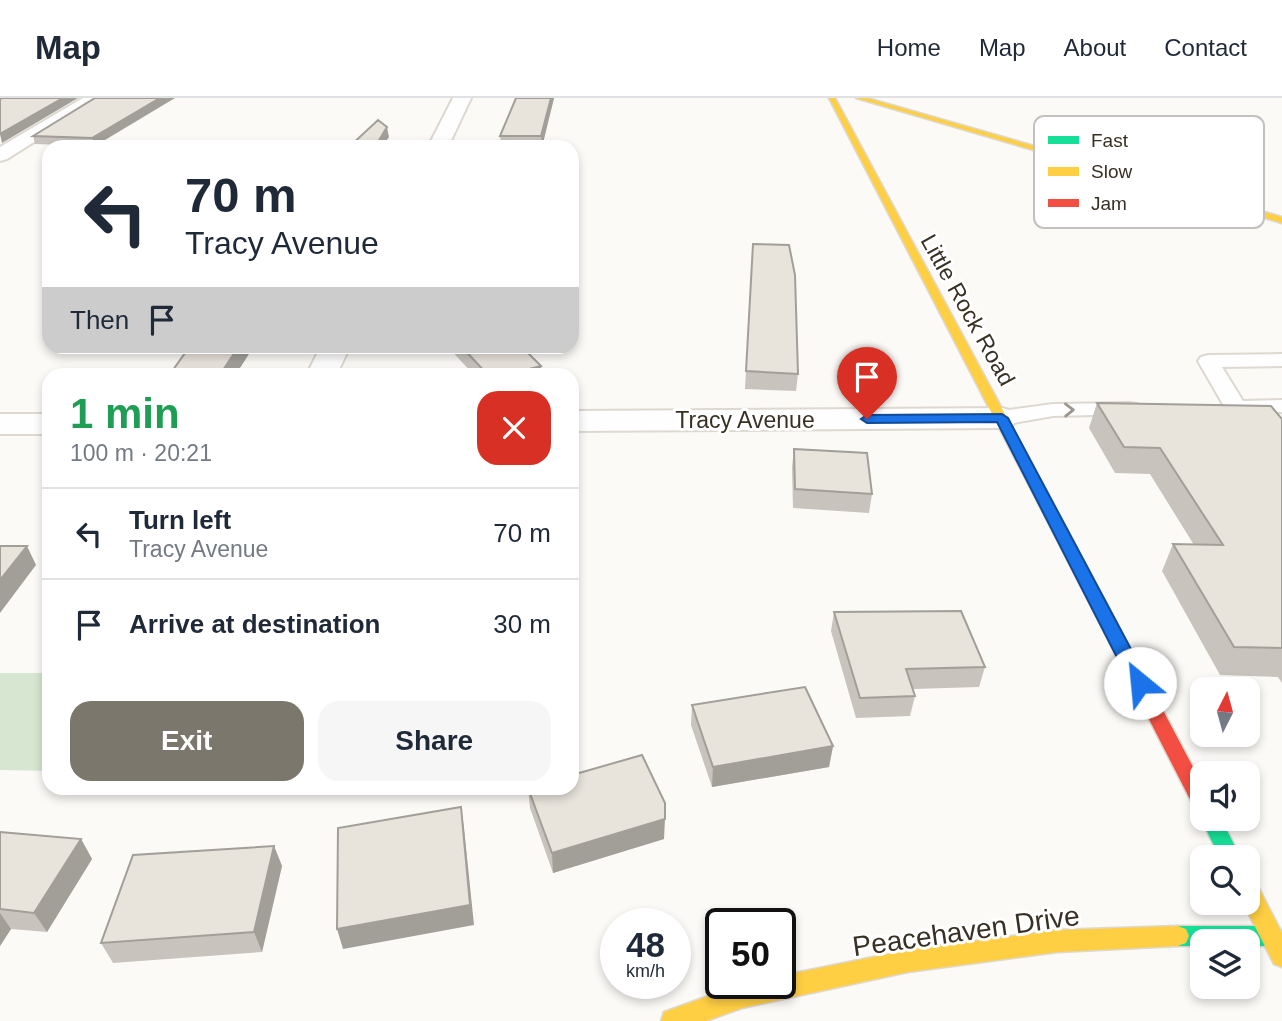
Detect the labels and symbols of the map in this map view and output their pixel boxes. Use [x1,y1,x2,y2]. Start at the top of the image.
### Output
legend [1034,116,1264,228]
text: Fast [1091,130,1129,151]
text: Slow [1091,161,1132,182]
text: Jam [1091,193,1127,214]
street label: Little Rock Road [916,230,1020,390]
pin [837,347,897,419]
one-way arrow [1064,402,1075,418]
street label: Tracy Avenue [675,407,815,433]
position arrow [1103,646,1177,720]
north arrow [1190,677,1260,747]
street label: Peacehaven Drive [851,900,1081,962]
speed limit sign: 50 [705,908,796,999]

